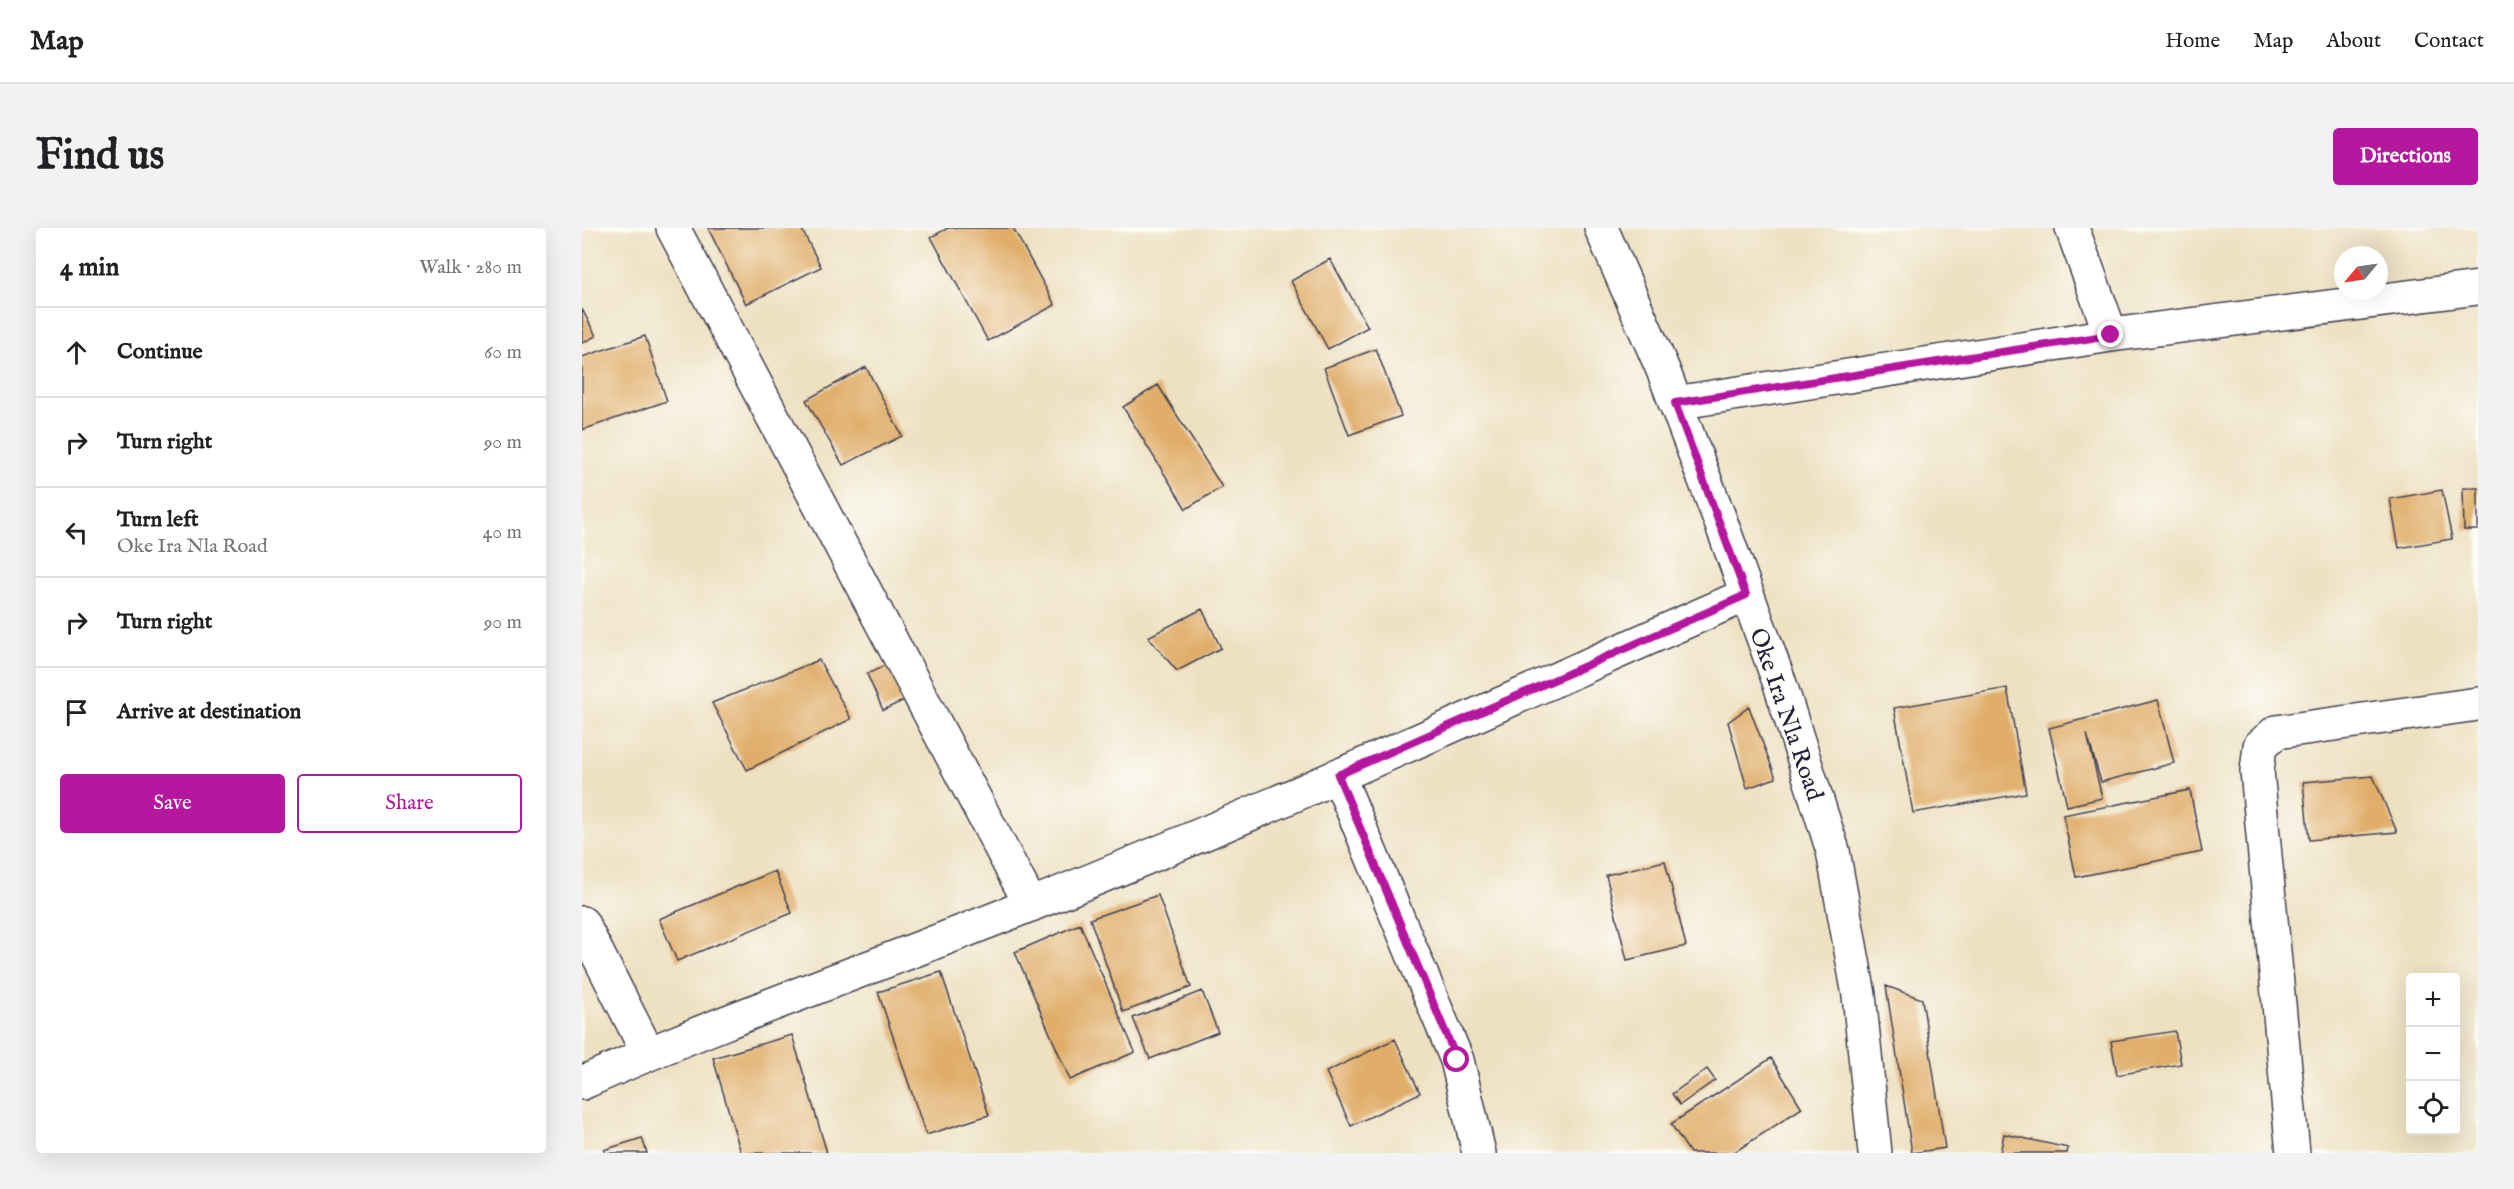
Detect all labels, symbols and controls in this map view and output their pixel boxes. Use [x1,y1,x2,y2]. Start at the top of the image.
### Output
text: Map [30,24,84,59]
text: Home [2165,28,2220,55]
text: Map [2253,28,2293,55]
text: About [2326,28,2381,55]
text: Contact [2414,28,2484,55]
button: Directions [2333,128,2478,185]
text: Find us [36,130,164,183]
north arrow [2334,246,2388,300]
text: 4 min [60,251,119,284]
text: Walk · 280 m [419,255,522,280]
route end [2097,321,2123,347]
icon: ahead [60,336,93,369]
text: Continue [117,338,203,366]
text: 60 m [484,340,522,365]
icon: right [60,426,93,459]
text: Turn right [117,428,212,456]
text: 90 m [484,430,522,455]
text: Turn left [117,506,199,534]
icon: left [60,516,93,549]
text: 40 m [483,520,522,545]
text: Oke Ira Nla Road [117,534,268,559]
icon: right [60,606,93,639]
text: Turn right [117,608,212,636]
text: 90 m [484,610,522,635]
street label: Oke Ira Nla Road [1742,624,1830,805]
icon: arrive [60,696,93,729]
text: Arrive at destination [117,698,301,726]
button: Save [60,774,285,833]
button: Share [297,774,522,833]
map controls [2406,973,2460,1135]
button: + [2406,973,2460,1027]
button: − [2406,1027,2460,1081]
route start [1443,1046,1469,1072]
button: locate [2406,1081,2460,1135]

